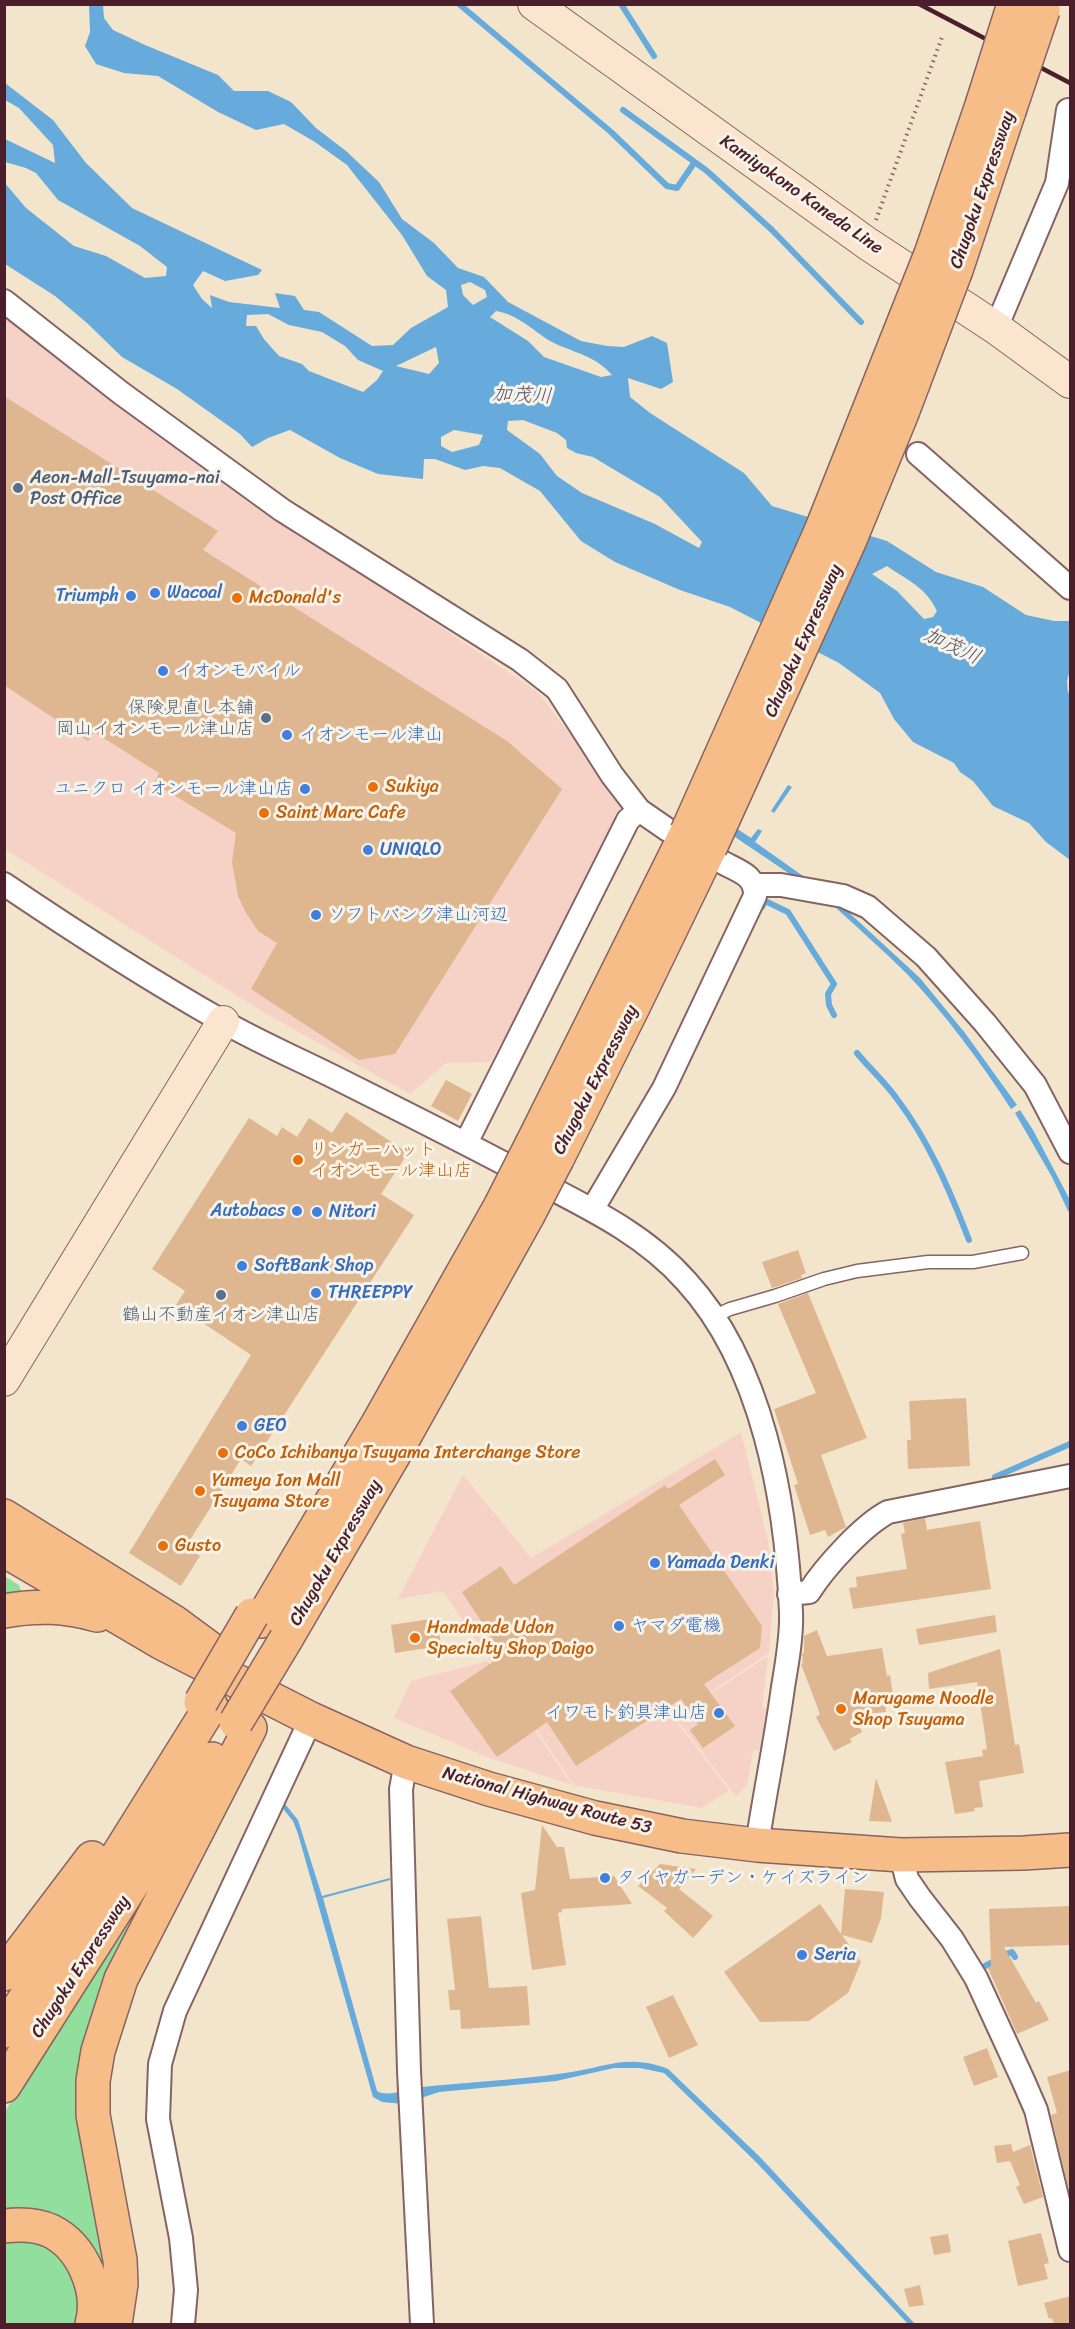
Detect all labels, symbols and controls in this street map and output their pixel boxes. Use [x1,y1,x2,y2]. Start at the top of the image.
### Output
street label: Chugoku Expressway [946,108,1020,272]
street label: Kamiyokono Kaneda Line [716,131,886,259]
water label: 加茂川 [491,382,553,410]
place label: Aeon-Mall-Tsuyama-nai Post Office [30,467,220,510]
marker: Aeon-Mall-Tsuyama-nai Post Office [11,481,25,495]
street label: Chugoku Expressway [761,561,847,721]
place label: Wacoal [167,582,222,604]
place label: Triumph [56,585,119,607]
marker: Wacoal [148,586,162,600]
place label: McDonald's [249,587,341,609]
marker: Triumph [124,589,138,603]
marker: McDonald's [230,591,244,605]
water label: 加茂川 [920,623,984,671]
place label: イオンモバイル [175,660,301,682]
marker: イオンモバイル [156,664,170,678]
place label: 保険見直し本舗 岡山イオンモール津山店 [56,697,254,740]
marker: 保険見直し本舗 岡山イオンモール津山店 [259,711,273,725]
place label: イオンモール津山 [299,724,443,746]
marker: イオンモール津山 [280,728,294,742]
place label: Sukiya [385,776,439,798]
place label: ユニクロ イオンモール津山店 [54,778,293,800]
marker: Sukiya [366,780,380,794]
marker: ユニクロ イオンモール津山店 [298,782,312,796]
place label: Saint Marc Cafe [276,802,406,824]
marker: Saint Marc Cafe [257,806,271,820]
place label: UNIQLO [380,839,442,861]
marker: UNIQLO [361,843,375,857]
place label: ソフトバンク津山河辺 [328,904,508,926]
marker: ソフトバンク津山河辺 [309,908,323,922]
street label: Chugoku Expressway [549,1002,643,1158]
place label: リンガーハット イオンモール津山店 [310,1139,472,1182]
marker: リンガーハット イオンモール津山店 [291,1153,305,1167]
place label: Autobacs [211,1200,285,1222]
place label: Nitori [329,1201,376,1223]
marker: Autobacs [290,1204,304,1218]
marker: Nitori [310,1205,324,1219]
place label: SoftBank Shop [254,1255,374,1277]
marker: SoftBank Shop [235,1259,249,1273]
place label: THREEPPY [328,1282,413,1304]
marker: THREEPPY [309,1286,323,1300]
marker: 鶴山不動産イオン津山店 [214,1288,228,1302]
place label: 鶴山不動産イオン津山店 [122,1304,320,1326]
place label: GEO [254,1415,287,1437]
marker: GEO [235,1419,249,1433]
place label: CoCo Ichibanya Tsuyama Interchange Store [235,1442,581,1464]
marker: CoCo Ichibanya Tsuyama Interchange Store [216,1446,230,1460]
place label: Yumeya Ion Mall Tsuyama Store [212,1470,340,1512]
street label: Chugoku Expressway [285,1476,387,1630]
marker: Yumeya Ion Mall Tsuyama Store [193,1484,207,1498]
place label: Gusto [175,1535,221,1557]
marker: Gusto [156,1539,170,1553]
place label: Yamada Denki [667,1552,774,1574]
marker: Yamada Denki [648,1556,662,1570]
place label: ヤマダ電機 [631,1615,721,1637]
place label: Handmade Udon Specialty Shop Daigo [427,1617,594,1660]
marker: ヤマダ電機 [612,1619,626,1633]
marker: Handmade Udon Specialty Shop Daigo [408,1631,422,1645]
place label: Marugame Noodle Shop Tsuyama [853,1688,994,1730]
place label: イワモト釣具津山店 [545,1702,707,1724]
marker: Marugame Noodle Shop Tsuyama [834,1702,848,1716]
marker: イワモト釣具津山店 [712,1706,726,1720]
street label: National Highway Route 53 [440,1763,654,1839]
place label: タイヤガーデン・ケイズライン [617,1867,869,1889]
marker: タイヤガーデン・ケイズライン [598,1871,612,1885]
street label: Chugoku Expressway [27,1892,135,2042]
place label: Seria [814,1944,856,1966]
marker: Seria [795,1948,809,1962]

